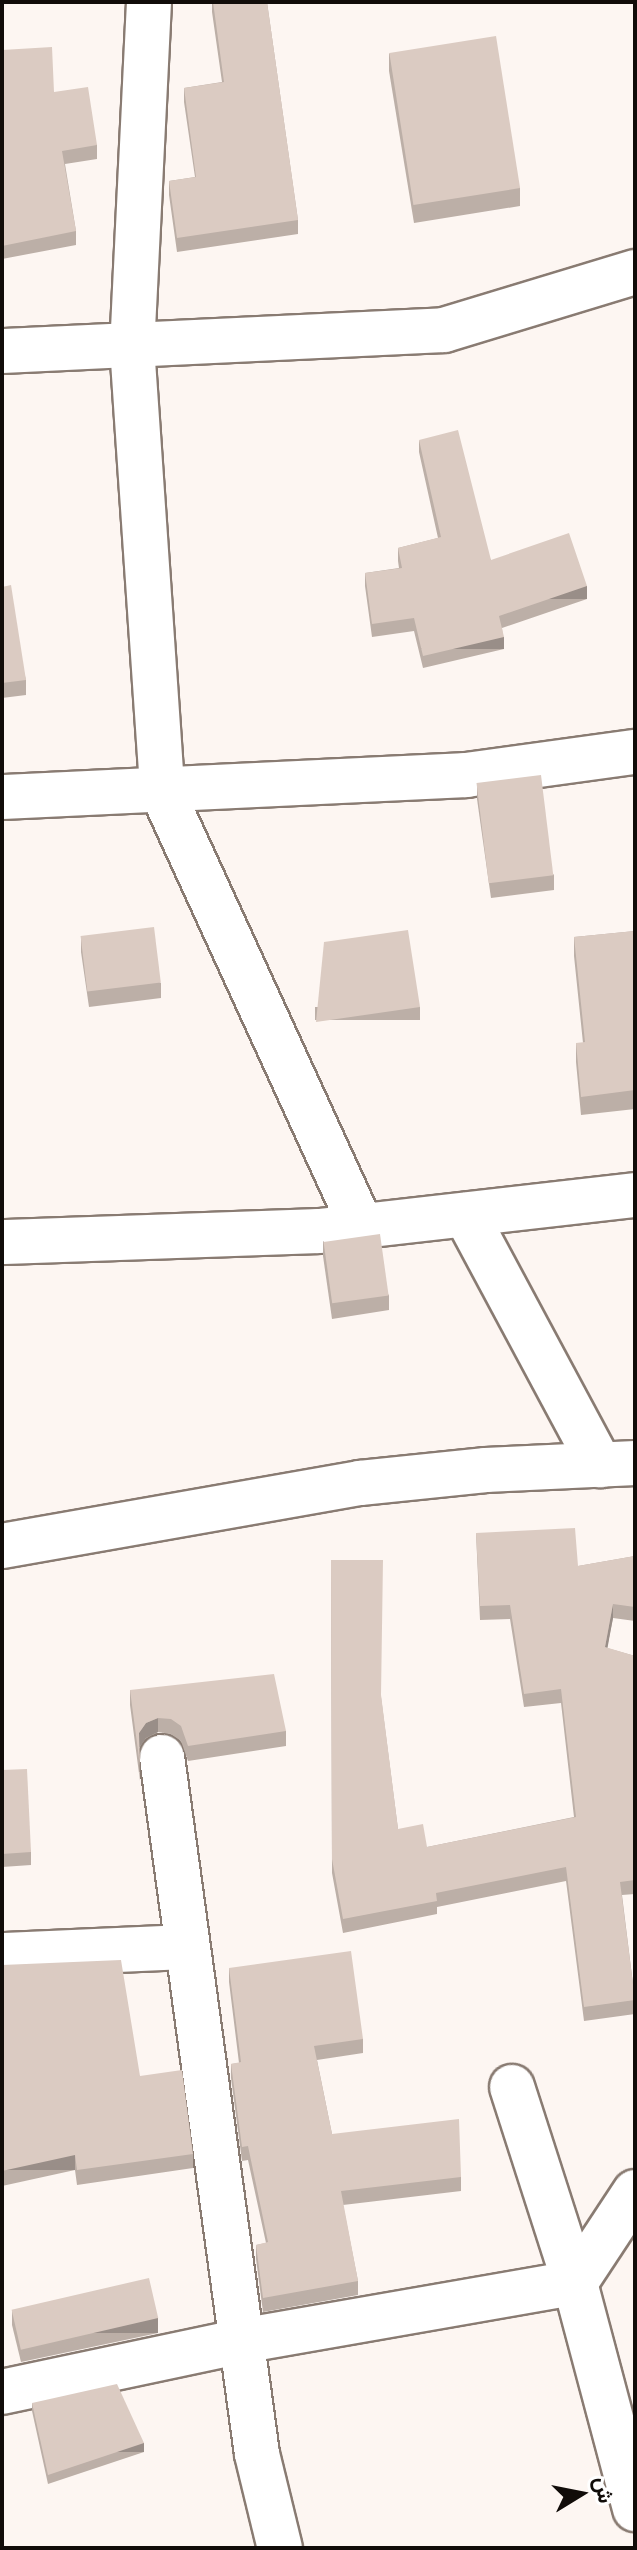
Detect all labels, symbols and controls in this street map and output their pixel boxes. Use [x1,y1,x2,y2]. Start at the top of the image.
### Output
north arrow [541,2454,621,2534]
text: ش [586,2474,624,2506]

